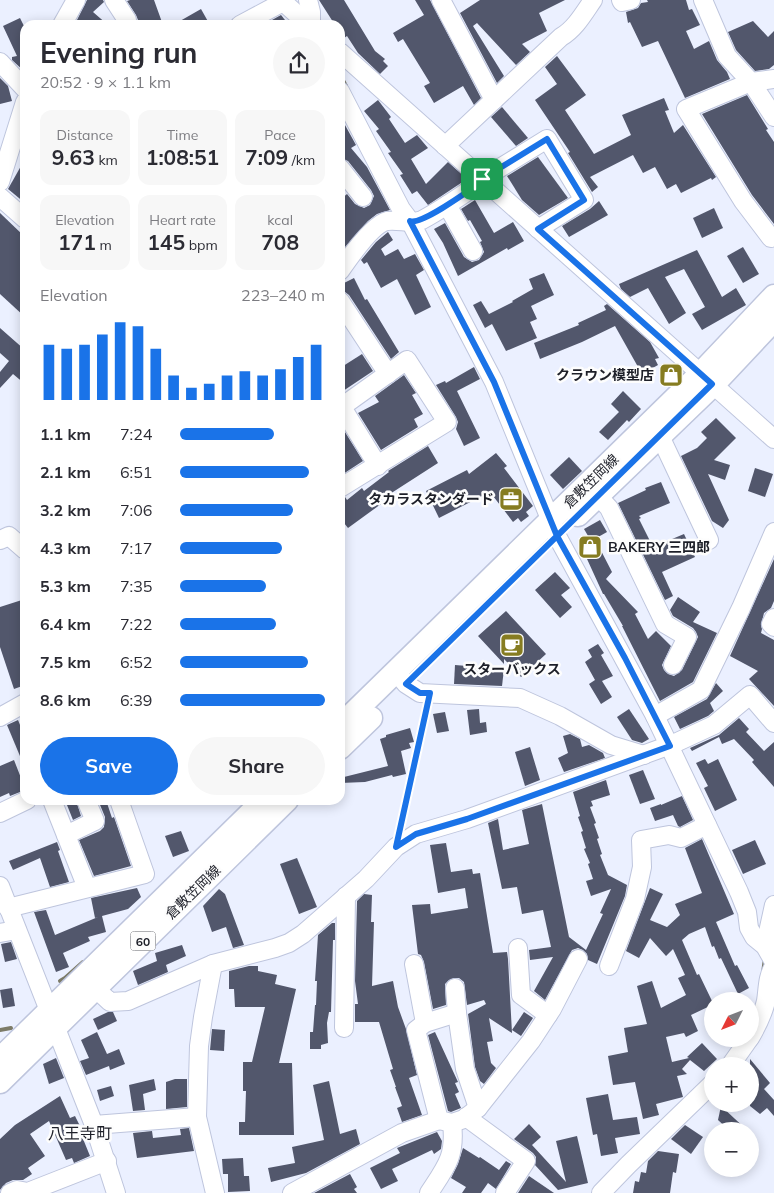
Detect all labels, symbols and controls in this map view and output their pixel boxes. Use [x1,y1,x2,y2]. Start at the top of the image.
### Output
text: Evening run [40,35,197,70]
button: share [273,37,325,89]
text: 20:52 · 9 × 1.1 km [40,72,171,92]
text: Distance [57,126,113,144]
text: Time [167,126,198,144]
text: Pace [264,126,296,144]
text: 9.63 [52,144,95,170]
text: 1:08:51 [146,144,219,170]
text: 7:09 [245,144,288,170]
text: km [95,151,118,169]
text: /km [288,151,315,169]
pin [461,158,503,200]
icon: arrive [468,165,496,193]
text: Elevation [55,211,114,229]
text: Heart rate [149,211,216,229]
text: kcal [267,211,293,229]
text: 171 [58,229,96,255]
text: 145 [147,229,185,255]
text: 708 [261,229,299,255]
text: m [96,236,112,254]
text: bpm [185,236,218,254]
text: Elevation [40,285,108,305]
text: 223–240 m [241,285,325,305]
shop icon: クラウン模型店 [658,362,684,388]
place label: クラウン模型店 [556,366,654,384]
text: 1.1 km [40,424,91,444]
text: 7:24 [120,424,152,444]
street label: 倉敷笠岡線 [560,450,622,512]
text: 2.1 km [40,462,91,482]
text: 6:51 [120,462,152,482]
office icon: タカラスタンダード [498,486,524,512]
place label: タカラスタンダード [368,490,494,508]
text: 3.2 km [40,500,91,520]
text: 7:06 [120,500,152,520]
shop icon: BAKERY 三四郎 [577,534,603,560]
text: 4.3 km [40,538,91,558]
text: 7:17 [120,538,152,558]
place label: BAKERY 三四郎 [608,538,710,556]
text: 5.3 km [40,576,91,596]
text: 7:35 [120,576,152,596]
text: 6.4 km [40,614,91,634]
text: 7:22 [120,614,152,634]
cafe icon: スターバックス [499,632,525,658]
text: 7.5 km [40,652,91,672]
text: 6:52 [120,652,152,672]
place label: スターバックス [463,660,561,678]
text: 8.6 km [40,690,91,710]
text: 6:39 [120,690,152,710]
button: Save [40,737,178,795]
button: Share [188,737,325,795]
street label: 倉敷笠岡線 [162,861,224,923]
road number: 60 [130,931,156,950]
north arrow [704,992,759,1048]
map controls [704,992,759,1177]
button: + [704,1057,759,1112]
button: − [704,1122,759,1177]
district label: 八王寺町 [48,1123,112,1143]

